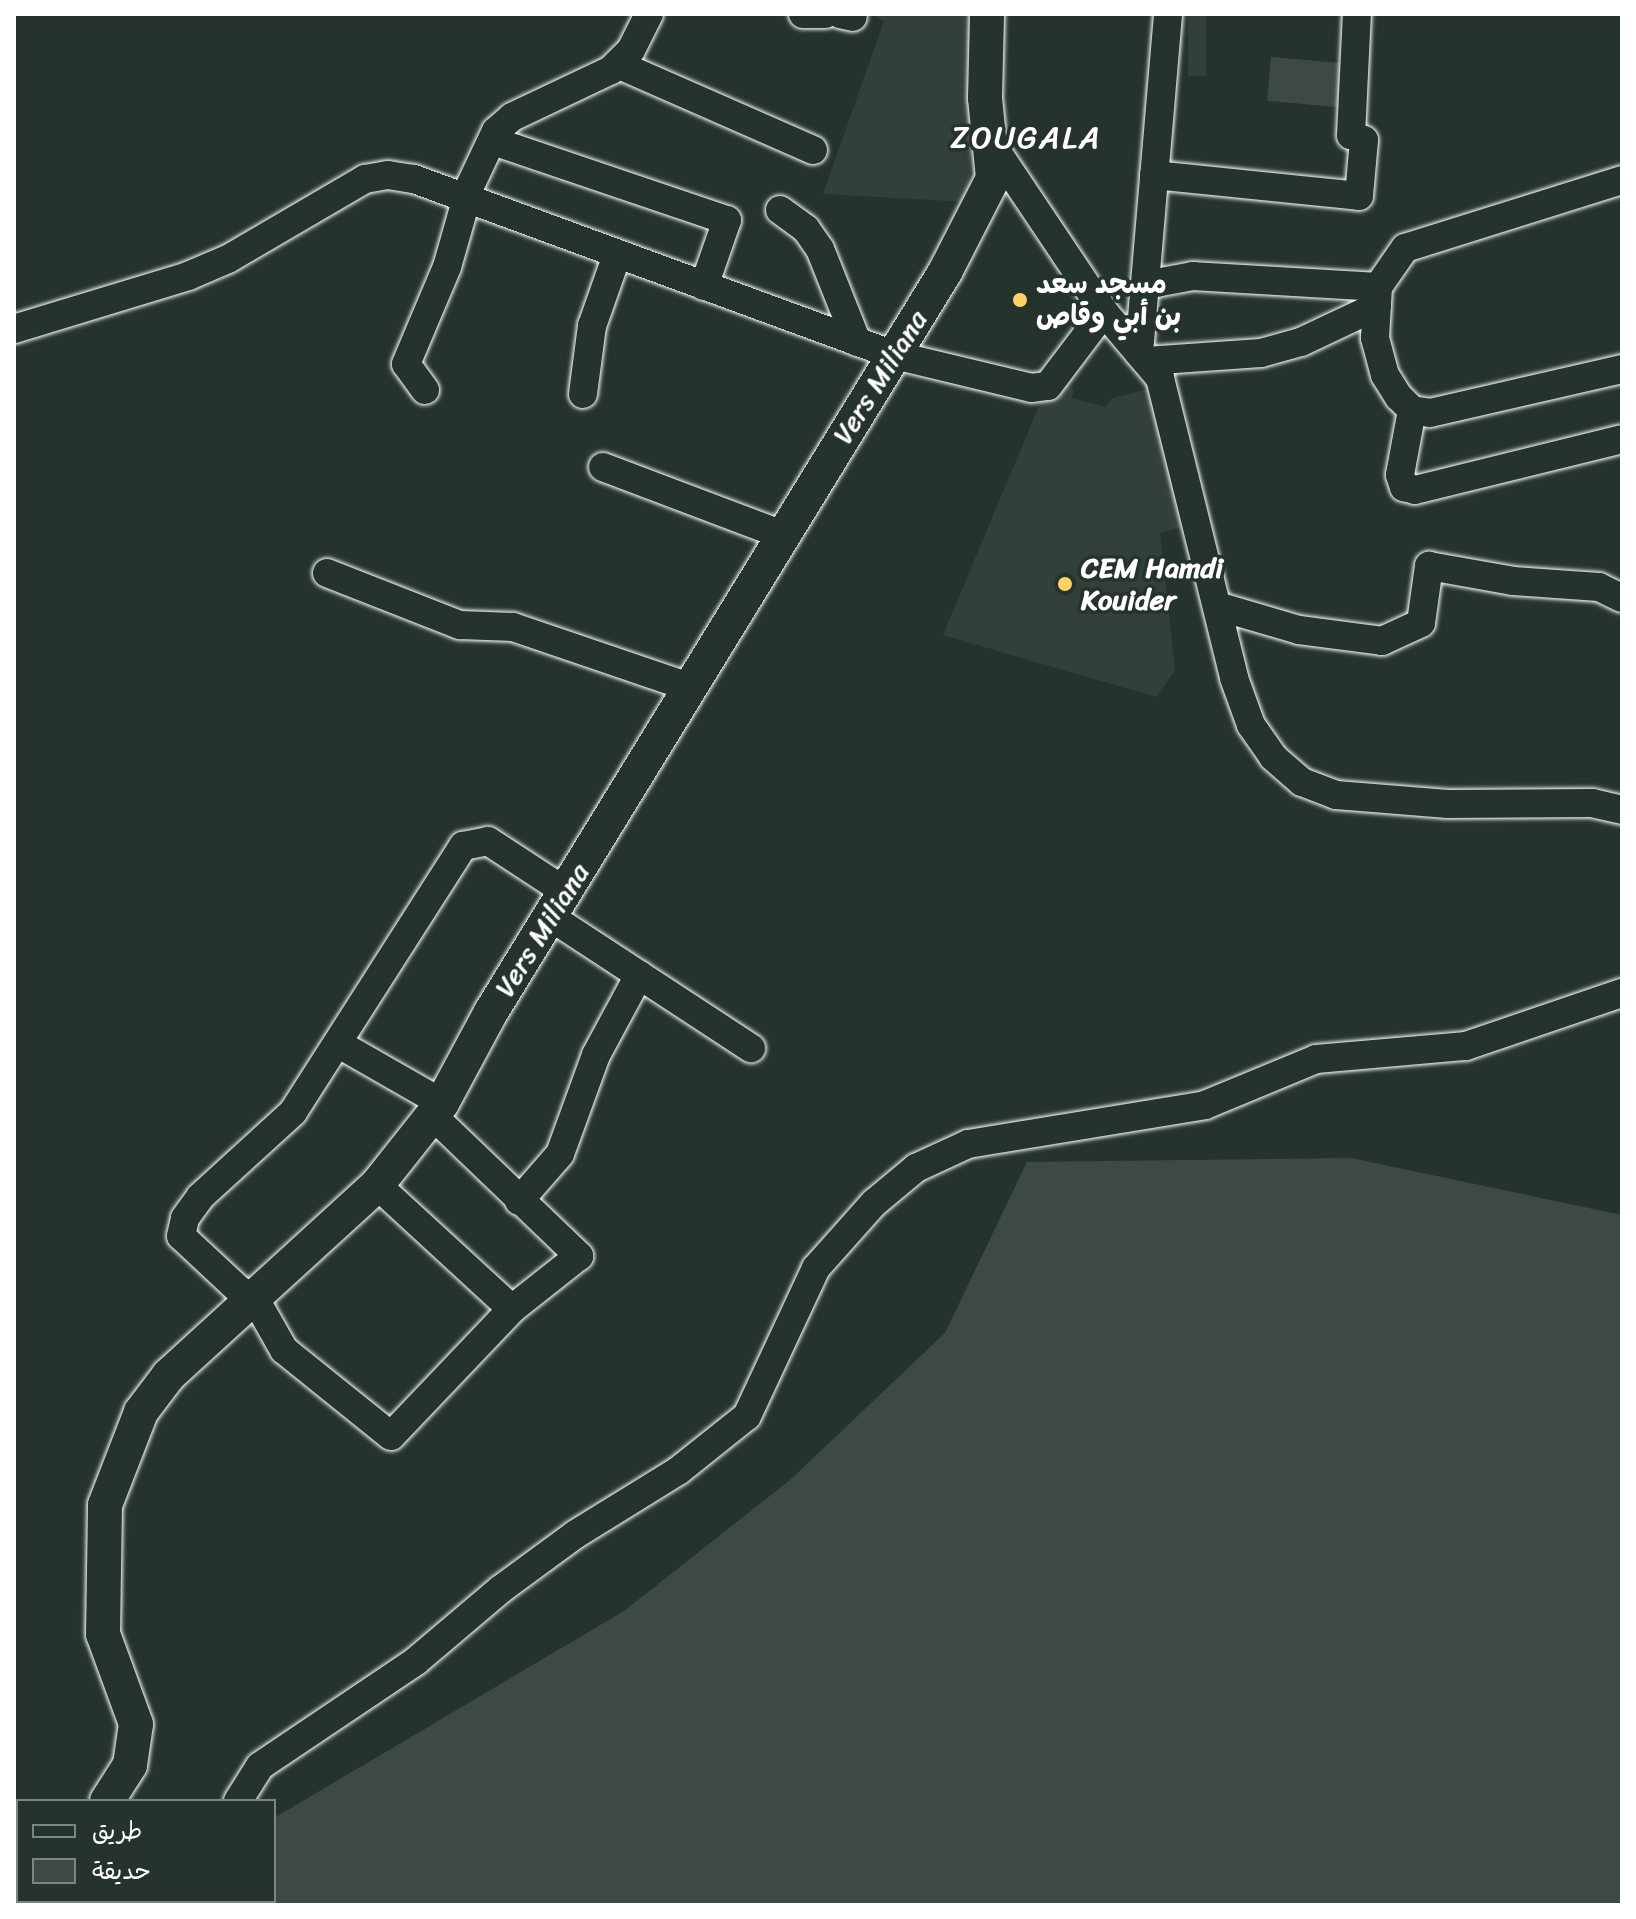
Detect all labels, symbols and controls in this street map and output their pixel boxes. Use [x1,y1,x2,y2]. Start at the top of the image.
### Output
district label: ZOUGALA [950,119,1102,157]
place label: مسجد سعد بن أبي وقاص [1036,267,1181,333]
marker: مسجد سعد بن أبي وقاص [1011,291,1029,309]
street label: Vers Miliana [826,305,934,449]
place label: CEM Hamdi Kouider [1081,551,1223,617]
marker: CEM Hamdi Kouider [1056,575,1074,593]
street label: Vers Miliana [488,858,596,1002]
legend [16,1799,276,1903]
text: طريق [92,1810,142,1852]
text: حديقة [92,1850,151,1892]

